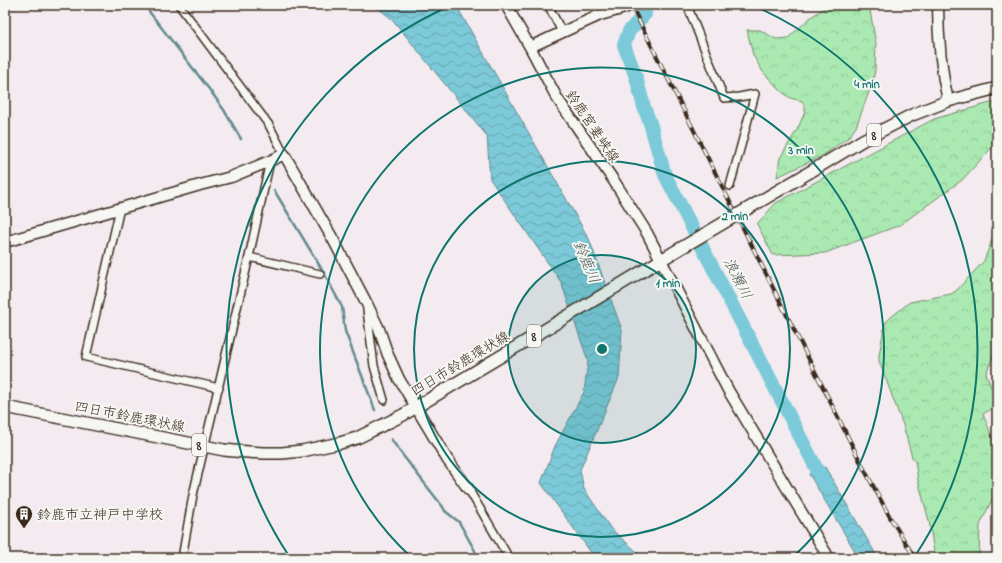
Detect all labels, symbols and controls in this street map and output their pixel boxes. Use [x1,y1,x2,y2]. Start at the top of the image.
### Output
text: 4 min [853,76,880,94]
street label: 鈴鹿宮妻峡線 [560,86,624,168]
road number: 8 [867,124,881,146]
text: 3 min [787,142,814,160]
text: 2 min [721,208,748,226]
water label: 鈴鹿川 [567,237,605,287]
water label: 浪瀬川 [717,253,757,304]
text: 1 min [656,275,680,293]
road number: 8 [527,325,541,347]
street label: 四日市鈴鹿環状線 [407,326,514,402]
centre of rings [595,342,609,356]
street label: 四日市鈴鹿環状線 [73,396,187,438]
road number: 8 [192,434,206,456]
building icon: 鈴鹿市立神戸中学校 [14,504,34,529]
place label: 鈴鹿市立神戸中学校 [37,505,163,526]

